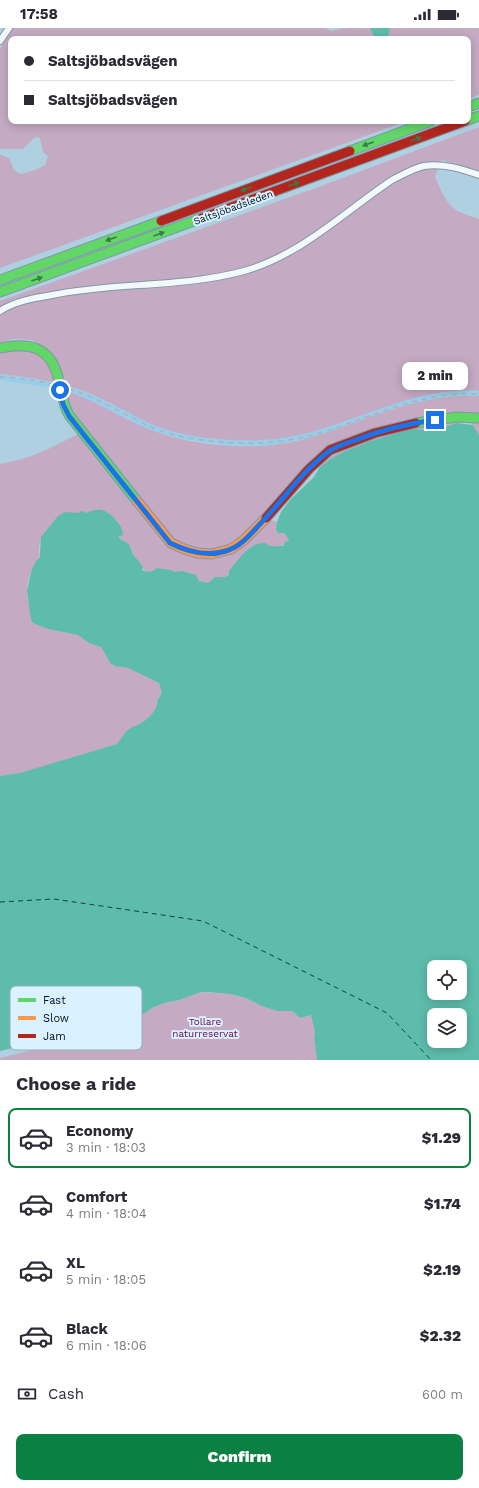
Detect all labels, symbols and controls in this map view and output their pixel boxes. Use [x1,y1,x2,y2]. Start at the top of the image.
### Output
text: 17:58 [20,5,58,23]
text: Saltsjöbadsvägen [48,52,178,70]
text: Saltsjöbadsvägen [48,91,178,109]
one-way arrow [410,136,422,142]
one-way arrow [361,141,373,147]
one-way arrow [288,181,300,187]
one-way arrow [239,186,251,192]
street label: Saltsjöbadsleden [192,188,274,227]
one-way arrow [153,231,165,237]
one-way arrow [104,236,116,242]
one-way arrow [31,276,43,282]
callout: 2 min [402,362,468,390]
text: 2 min [417,368,453,383]
route start [51,381,69,399]
route end [426,411,444,429]
map controls [427,960,467,1048]
button: locate [427,960,467,1000]
legend [10,986,142,1050]
text: Fast [43,994,66,1007]
button: layers [427,1008,467,1048]
text: Slow [43,1012,69,1025]
park label: Tollare naturreservat [172,1016,239,1039]
text: Jam [43,1030,66,1043]
text: Choose a ride [16,1073,136,1094]
icon: car [18,1120,54,1156]
text: Economy [66,1122,133,1140]
text: $1.29 [422,1129,461,1147]
text: 3 min · 18:03 [66,1140,146,1155]
icon: car [18,1186,54,1222]
text: Comfort [66,1188,127,1206]
text: $1.74 [424,1195,461,1213]
text: 4 min · 18:04 [66,1206,147,1221]
icon: car [18,1252,54,1288]
text: XL [66,1254,85,1272]
text: $2.19 [423,1261,461,1279]
text: 5 min · 18:05 [66,1272,146,1287]
icon: car [18,1318,54,1354]
text: Black [66,1320,108,1338]
text: $2.32 [420,1327,461,1345]
text: 6 min · 18:06 [66,1338,147,1353]
icon: cash [16,1383,38,1405]
text: Cash [48,1385,84,1403]
text: 600 m [422,1387,463,1402]
button: Confirm [16,1434,463,1480]

